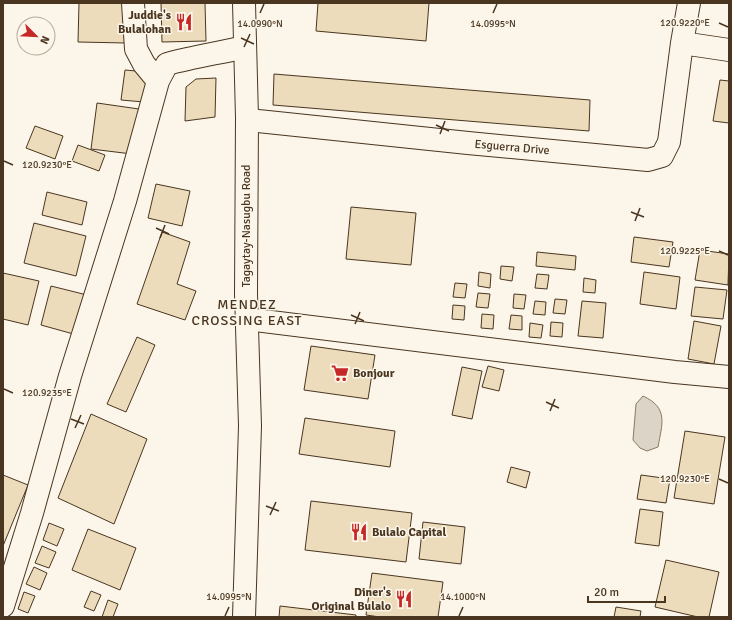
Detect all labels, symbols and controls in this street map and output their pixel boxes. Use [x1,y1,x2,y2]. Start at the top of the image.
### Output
place label: Juddie's Bulalohan [118,8,172,37]
restaurant icon: Juddie's Bulalohan [174,12,194,32]
north arrow [16,16,56,56]
text: 120.9220°E [660,17,710,29]
text: 14.0990°N [237,18,283,30]
text: 14.0995°N [470,18,516,30]
text: N [37,34,52,46]
street label: Esguerra Drive [474,137,550,158]
text: 120.9230°E [22,159,72,171]
street label: Tagaytay-Nasugbu Road [239,165,254,287]
text: 120.9225°E [660,245,710,257]
district label: MENDEZ CROSSING EAST [192,296,302,329]
supermarket icon: Bonjour [330,363,350,383]
place label: Bonjour [353,366,395,381]
text: 120.9235°E [22,387,72,399]
text: 120.9230°E [660,473,710,485]
restaurant icon: Bulalo Capital [349,522,369,542]
place label: Bulalo Capital [372,525,447,540]
scale bar [588,578,665,604]
place label: Diner's Original Bulalo [311,585,392,614]
text: 20 m [594,585,619,600]
restaurant icon: Diner's Original Bulalo [394,589,414,609]
text: 14.0995°N [206,591,252,603]
text: 14.1000°N [440,591,486,603]

